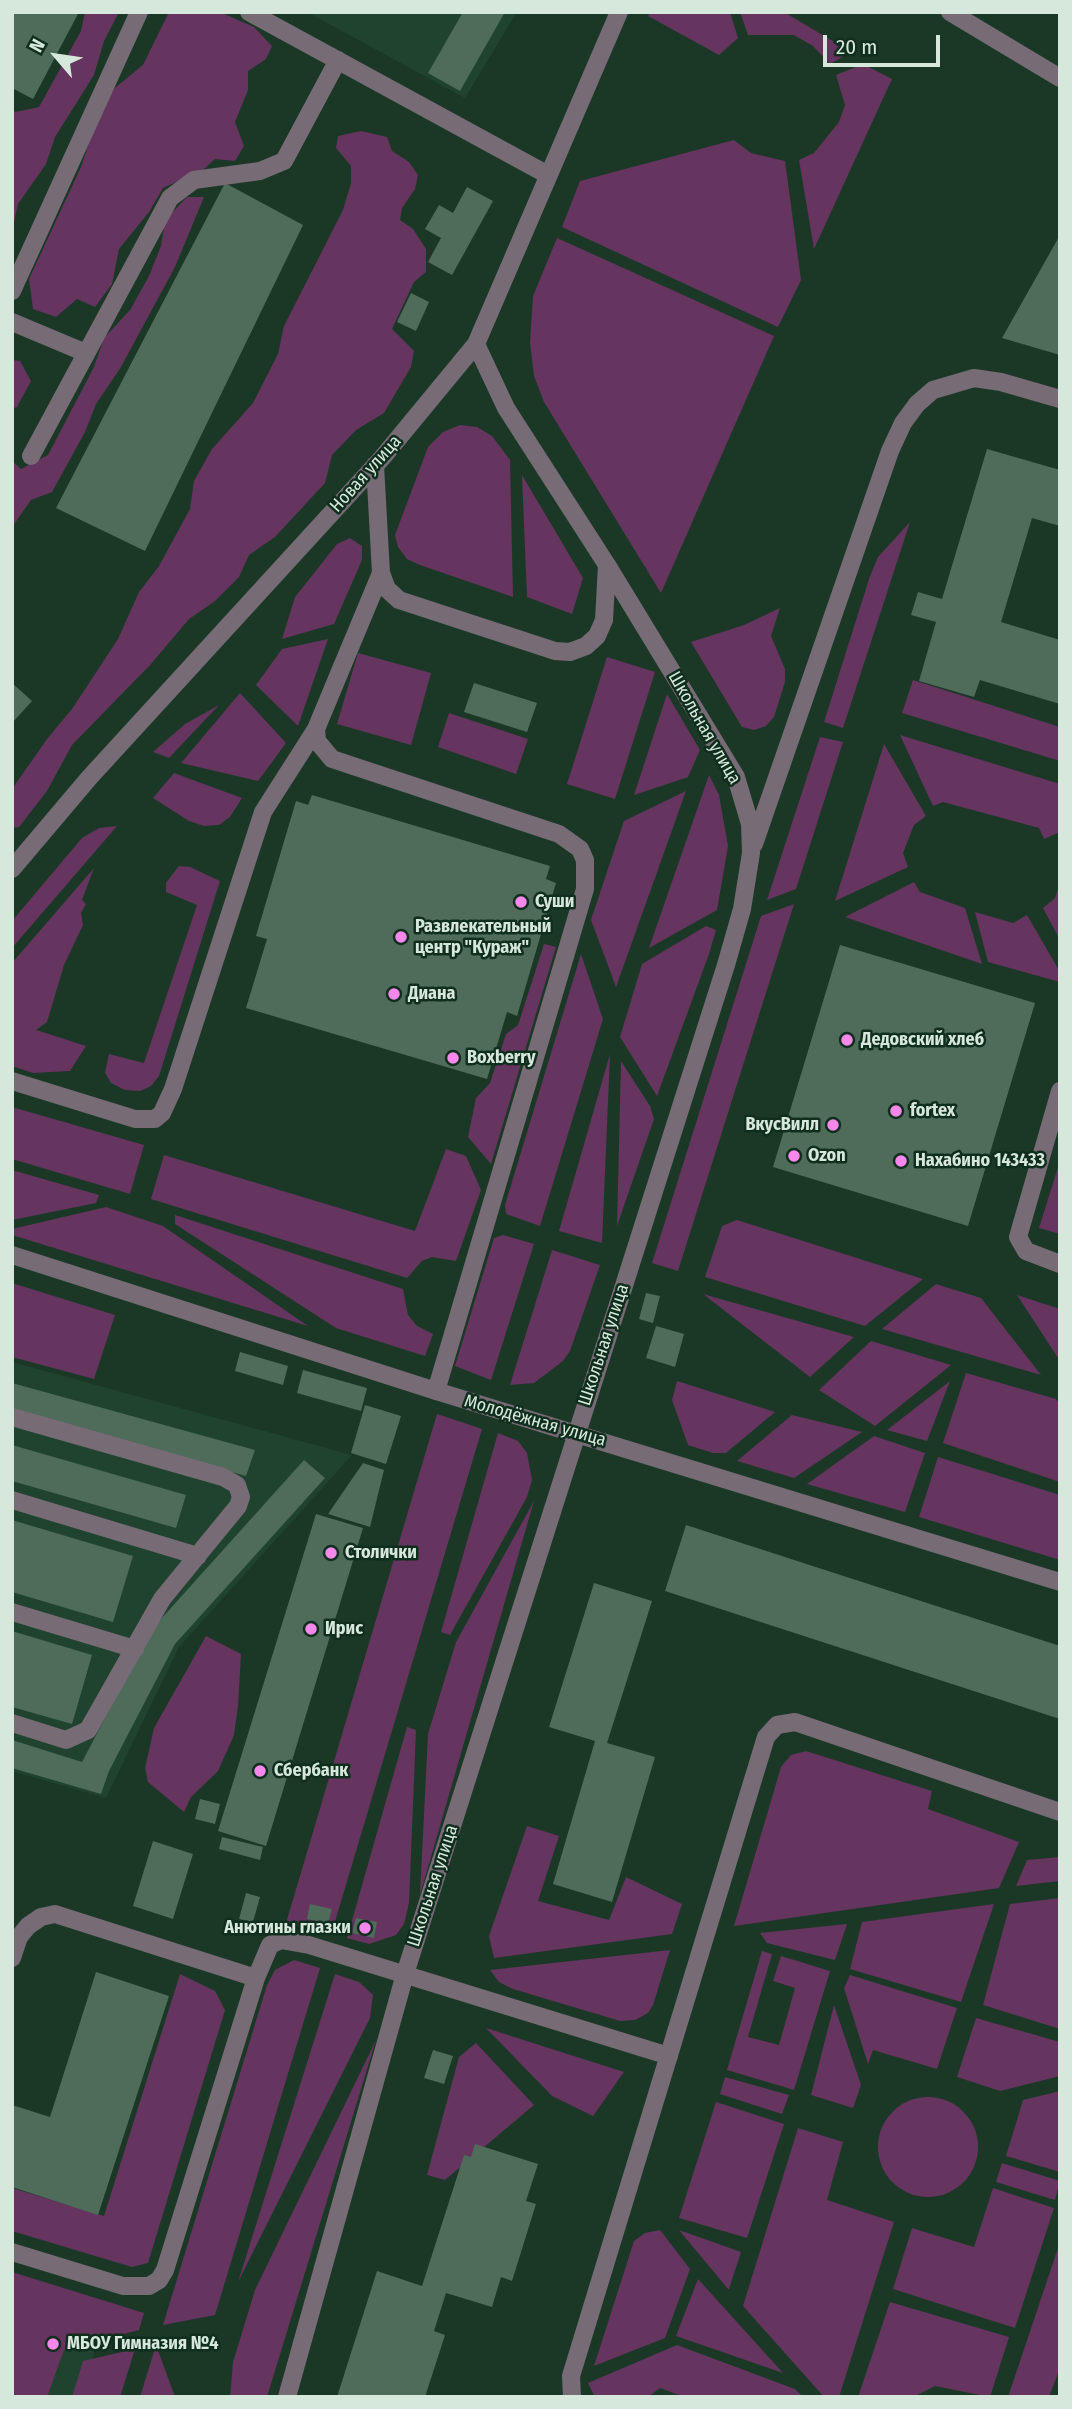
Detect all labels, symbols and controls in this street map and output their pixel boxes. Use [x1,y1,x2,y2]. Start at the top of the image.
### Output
north arrow [21,21,91,91]
scale bar [827,21,944,65]
text: 20 m [836,34,877,60]
text: N [24,35,50,56]
street label: Новая улица [326,431,406,517]
street label: Школьная улица [663,668,745,788]
place label: Суши [535,891,574,913]
marker: Суши [513,894,529,910]
place label: Развлекательный центр "Кураж" [415,916,551,958]
marker: Развлекательный центр "Кураж" [393,929,409,945]
place label: Диана [408,983,456,1005]
marker: Диана [386,986,402,1002]
place label: Дедовский хлеб [861,1029,984,1051]
marker: Дедовский хлеб [839,1032,855,1048]
place label: Boxberry [467,1047,536,1069]
marker: Boxberry [445,1050,461,1066]
place label: fortex [910,1100,955,1122]
marker: fortex [888,1103,904,1119]
place label: ВкусВилл [745,1114,819,1136]
marker: ВкусВилл [825,1117,841,1133]
place label: Ozon [808,1145,846,1167]
marker: Ozon [786,1148,802,1164]
place label: Нахабино 143433 [915,1150,1045,1172]
marker: Нахабино 143433 [893,1153,909,1169]
street label: Школьная улица [574,1281,634,1409]
street label: Молодёжная улица [462,1390,608,1452]
place label: Столички [345,1542,417,1564]
marker: Столички [323,1545,339,1561]
place label: Ирис [325,1618,363,1640]
marker: Ирис [303,1621,319,1637]
place label: Сбербанк [274,1760,348,1782]
marker: Сбербанк [252,1763,268,1779]
street label: Школьная улица [403,1822,463,1950]
place label: Анютины глазки [224,1917,351,1939]
marker: Анютины глазки [357,1920,373,1936]
place label: МБОУ Гимназия №4 [67,2333,218,2355]
marker: МБОУ Гимназия №4 [45,2336,61,2352]

